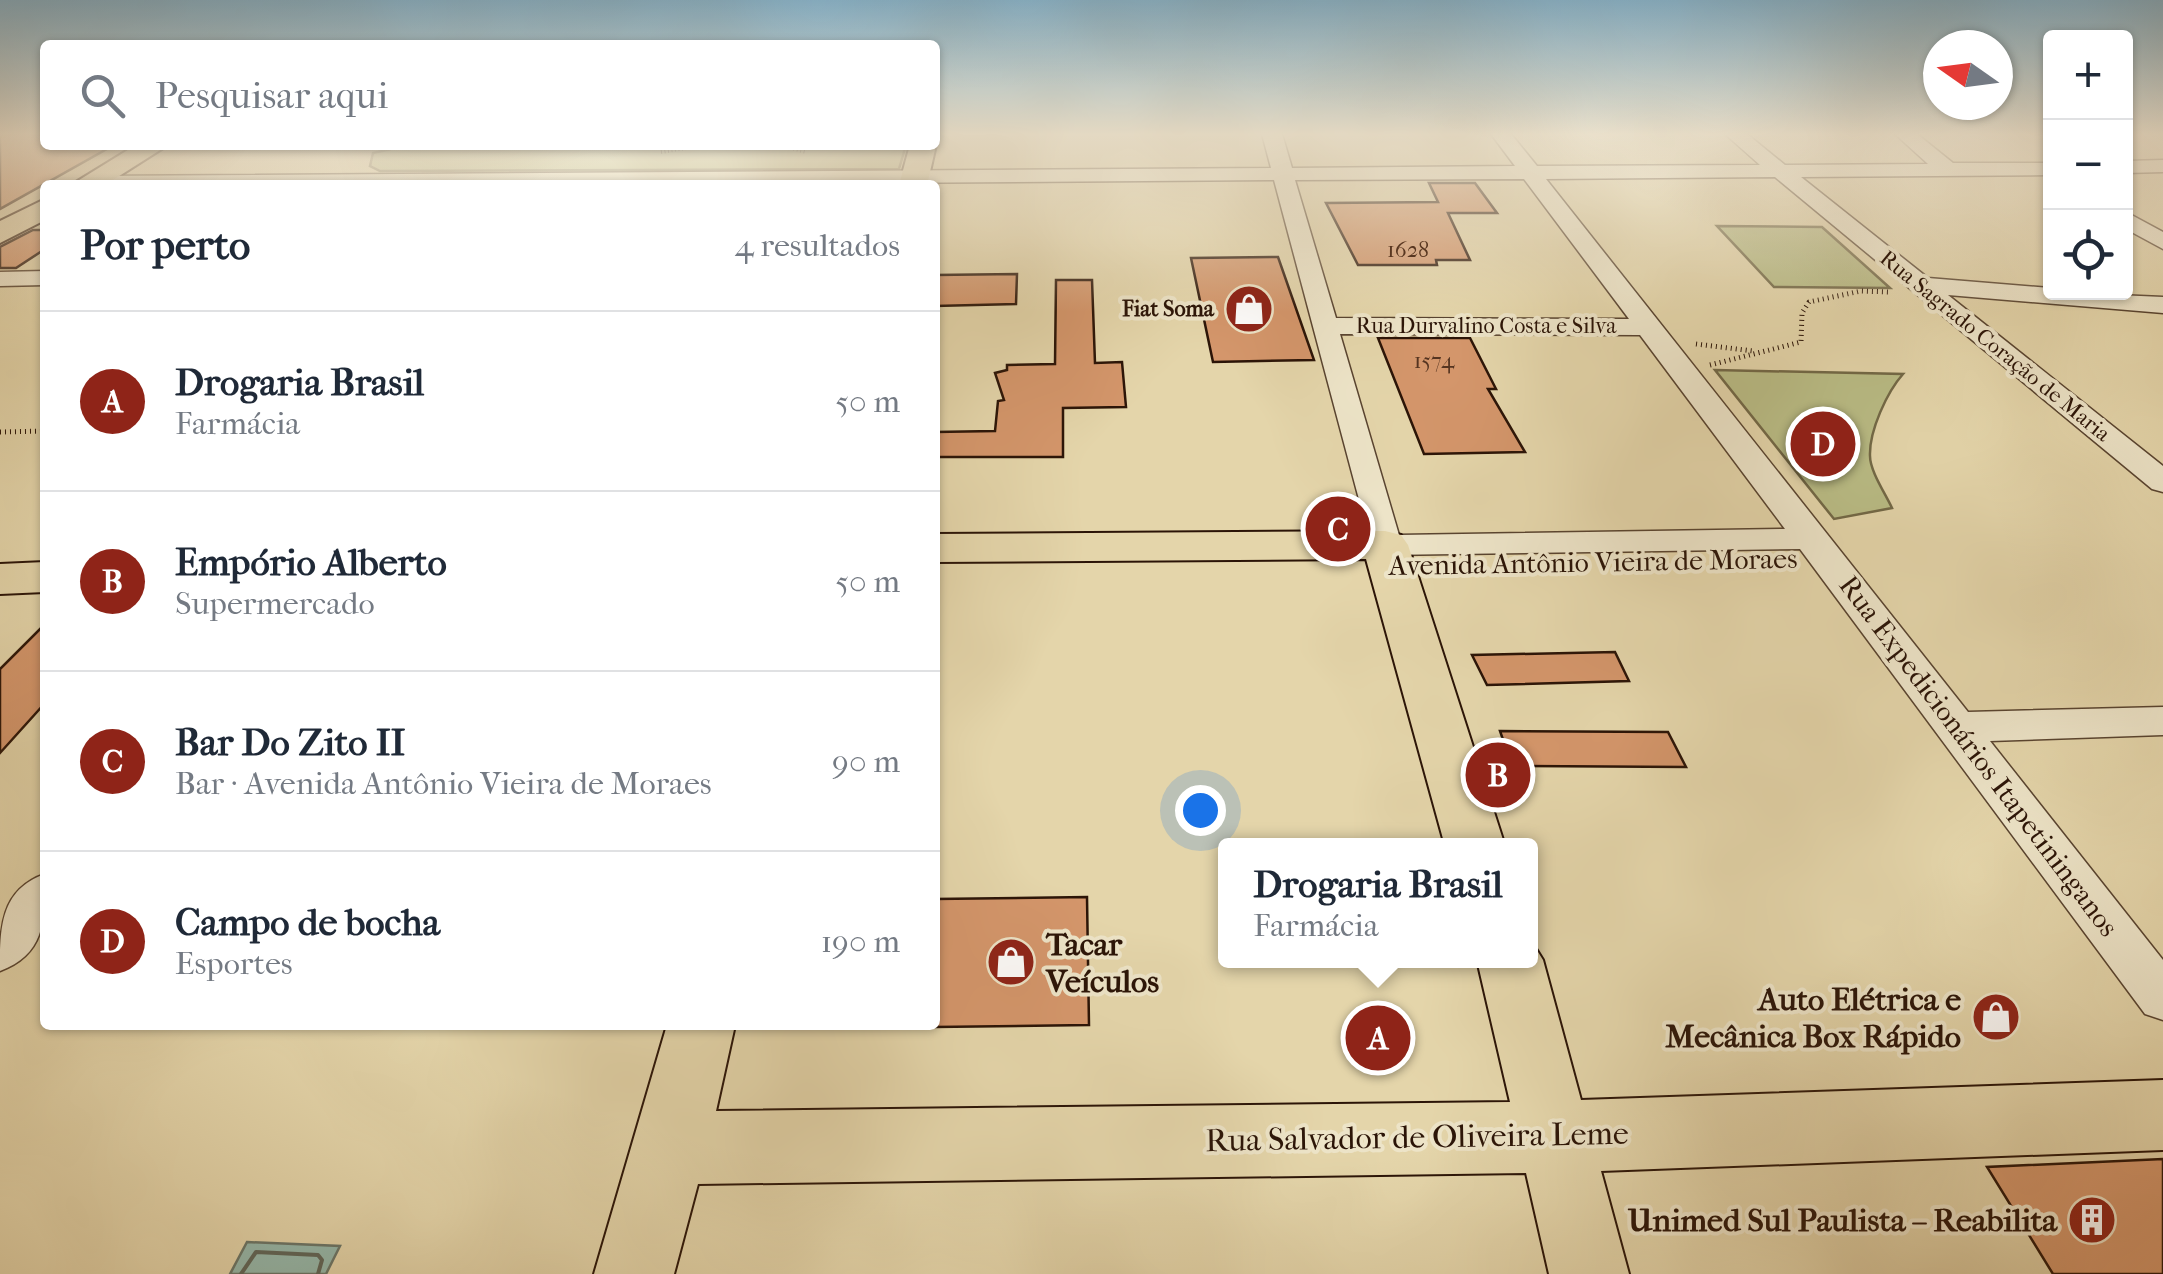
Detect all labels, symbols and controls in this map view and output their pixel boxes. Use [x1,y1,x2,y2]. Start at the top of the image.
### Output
north arrow [1923,30,2013,120]
map controls [2043,30,2133,300]
button: + [2043,30,2133,120]
search box [40,40,940,150]
icon: search [75,68,130,123]
text: Pesquisar aqui [155,73,388,118]
button: − [2043,120,2133,210]
button: locate [2043,210,2133,300]
text: Por perto [80,221,250,270]
text: 4 resultados [735,227,900,264]
house number: 1628 [1387,237,1429,263]
street label: Rua Sagrado Coração de Maria [1875,245,2116,447]
shop icon: Fiat Soma [1223,283,1275,335]
place label: Fiat Soma [1121,296,1215,322]
street label: Rua Durvalino Costa e Silva [1356,313,1617,339]
house number: 1574 [1414,348,1455,374]
text: Drogaria Brasil [175,360,424,405]
text: A [102,383,123,420]
text: 50 m [835,383,900,420]
text: Farmácia [175,405,300,442]
pin: D [1790,406,1856,482]
pin: C [1306,492,1370,566]
text: Empório Alberto [175,540,447,585]
street label: Avenida Antônio Vieira de Moraes [1387,542,1798,582]
text: B [102,563,123,600]
text: 50 m [835,563,900,600]
street label: Rua Expedicionários Itapetininganos [1833,569,2125,943]
text: Supermercado [175,585,375,622]
text: Bar Do Zito II [175,720,405,765]
pin: B [1466,738,1530,812]
text: C [102,743,123,780]
text: 90 m [832,743,900,780]
text: Bar · Avenida Antônio Vieira de Moraes [175,765,712,802]
your location [1175,785,1226,836]
popup [1218,838,1538,968]
text: Drogaria Brasil [1253,862,1503,907]
text: Campo de bocha [175,900,440,945]
text: Farmácia [1253,907,1378,944]
text: D [100,923,125,960]
text: 190 m [821,923,900,960]
place label: Tacar Veículos [1045,926,1159,1000]
shop icon: Tacar Veículos [985,936,1037,988]
text: Esportes [175,945,293,982]
place label: Auto Elétrica e Mecânica Box Rápido [1665,981,1961,1055]
shop icon: Auto Elétrica e Mecânica Box Rápido [1970,991,2022,1043]
pin: A [1346,1000,1410,1076]
street label: Rua Salvador de Oliveira Leme [1205,1115,1629,1159]
building icon: Unimed Sul Paulista – Reabilita [2066,1194,2118,1246]
place label: Unimed Sul Paulista – Reabilita [1628,1202,2058,1239]

